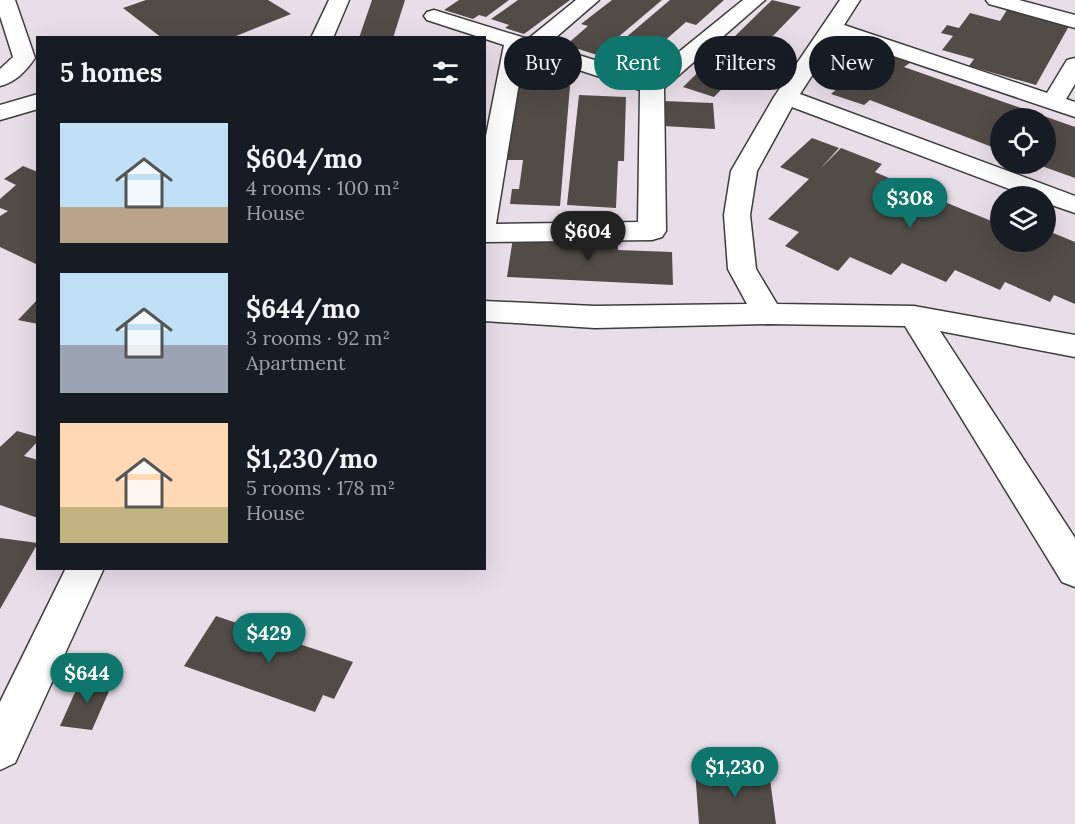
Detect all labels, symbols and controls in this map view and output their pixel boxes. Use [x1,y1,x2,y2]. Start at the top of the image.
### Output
chip: Buy [504,36,582,90]
chip: Rent [594,36,682,90]
chip: Filters [694,36,797,90]
chip: New [809,36,895,90]
text: 5 homes [60,56,162,89]
icon: filters [429,56,462,89]
map controls [990,108,1056,252]
button: locate [990,108,1056,174]
text: $604/mo [246,142,362,175]
icon: home [108,147,180,219]
text: 4 rooms · 100 m² [246,175,400,200]
pin: $308 [874,178,946,229]
text: $308 [886,185,934,210]
button: layers [990,186,1056,252]
text: House [246,200,305,225]
pin: $604 [552,211,624,262]
text: $604 [565,218,611,243]
text: $644/mo [246,292,360,325]
icon: home [108,297,180,369]
text: 3 rooms · 92 m² [246,325,390,350]
text: Apartment [246,350,346,375]
text: $1,230/mo [246,442,378,475]
icon: home [108,447,180,519]
text: 5 rooms · 178 m² [246,475,395,500]
text: House [246,500,305,525]
pin: $429 [233,613,305,664]
text: $429 [247,620,291,645]
pin: $644 [51,653,123,704]
text: $644 [64,660,110,685]
pin: $1,230 [686,747,784,798]
text: $1,230 [705,754,765,779]

